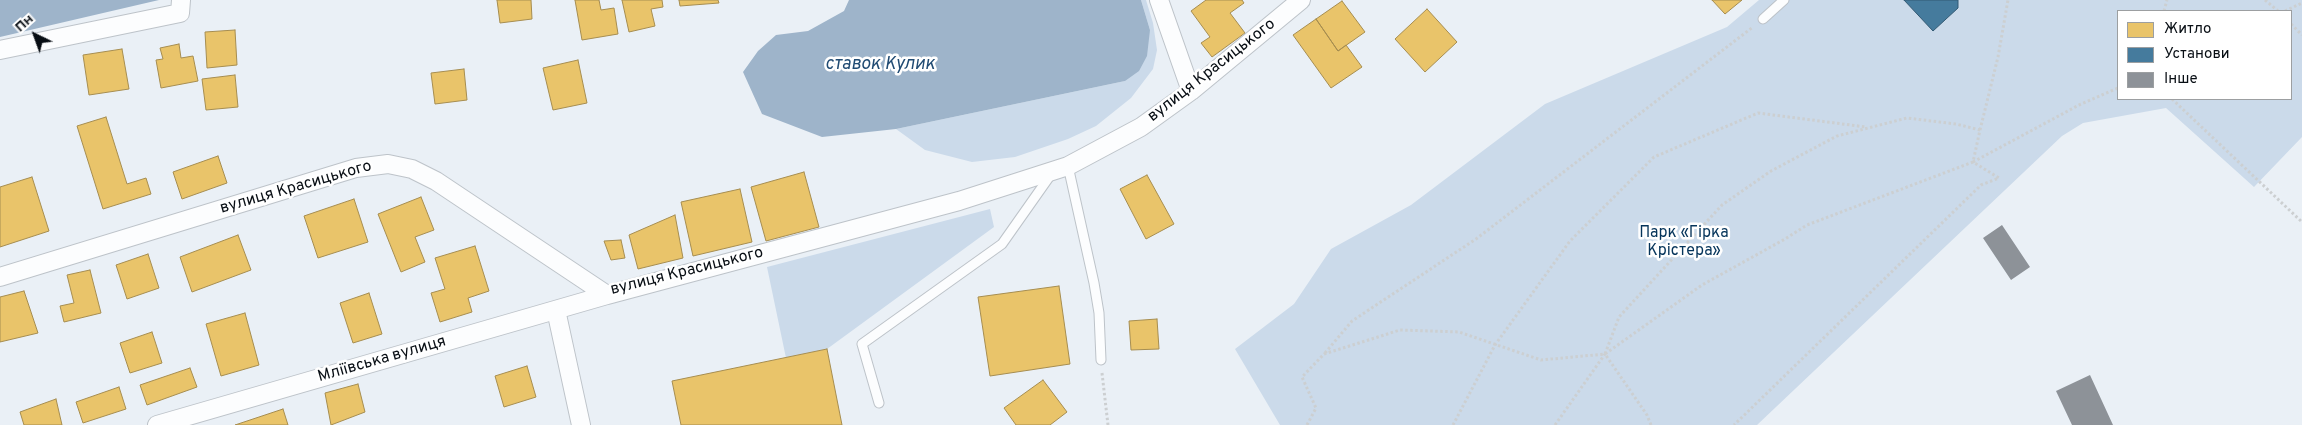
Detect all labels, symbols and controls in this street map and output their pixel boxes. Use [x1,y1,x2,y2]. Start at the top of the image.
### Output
north arrow [10,10,60,60]
legend [2117,10,2292,100]
text: Пн [12,11,37,36]
street label: вулиця Красицького [1144,15,1280,127]
text: Житло [2164,20,2211,39]
text: Установи [2164,45,2230,64]
water label: ставок Кулик [825,54,935,76]
text: Інше [2164,70,2198,89]
street label: вулиця Красицького [218,157,374,219]
park label: Парк «Гірка Крістера» [1639,224,1729,262]
street label: вулиця Красицького [609,244,765,300]
street label: Мліївська вулиця [316,332,448,388]

